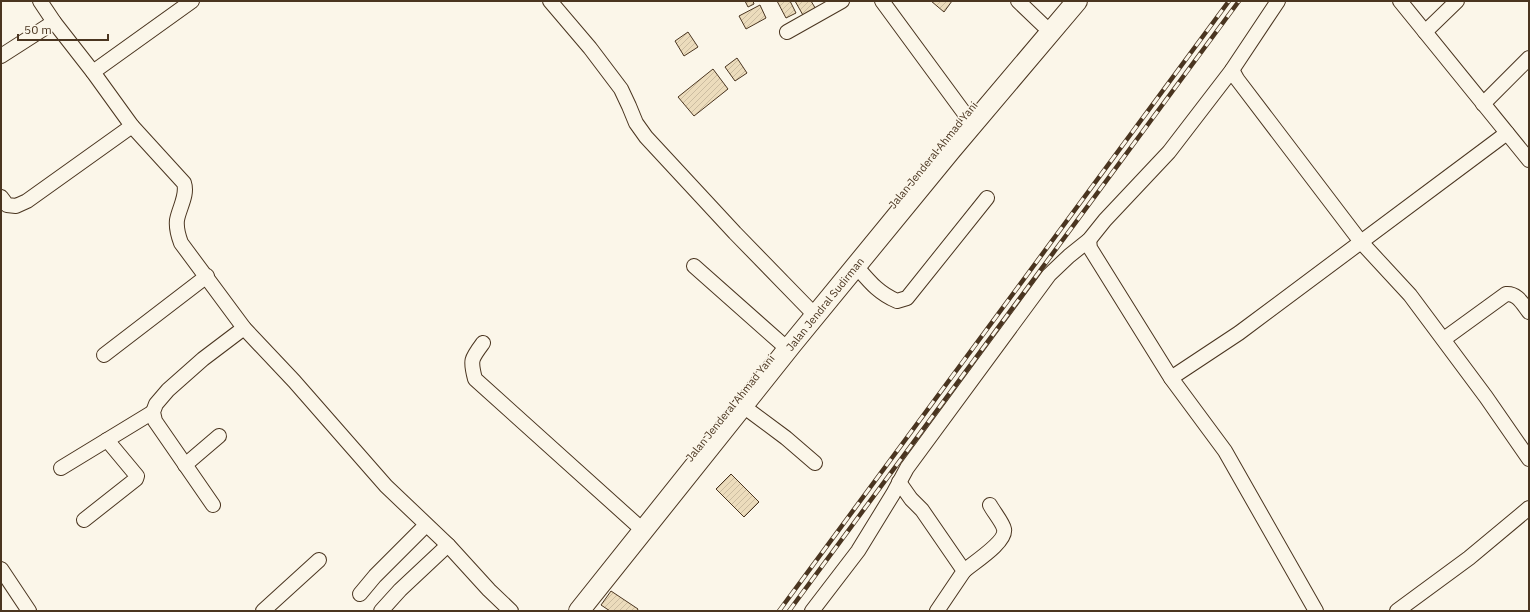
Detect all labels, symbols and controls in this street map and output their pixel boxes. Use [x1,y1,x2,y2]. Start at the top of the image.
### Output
scale bar [18,16,108,42]
text: 50 m [24,22,52,37]
street label: Jalan Jenderal Ahmad Yani [886,99,980,211]
street label: Jalan Jendral Sudirman [783,254,867,354]
street label: Jalan Jenderal Ahmad Yani [683,352,777,464]

